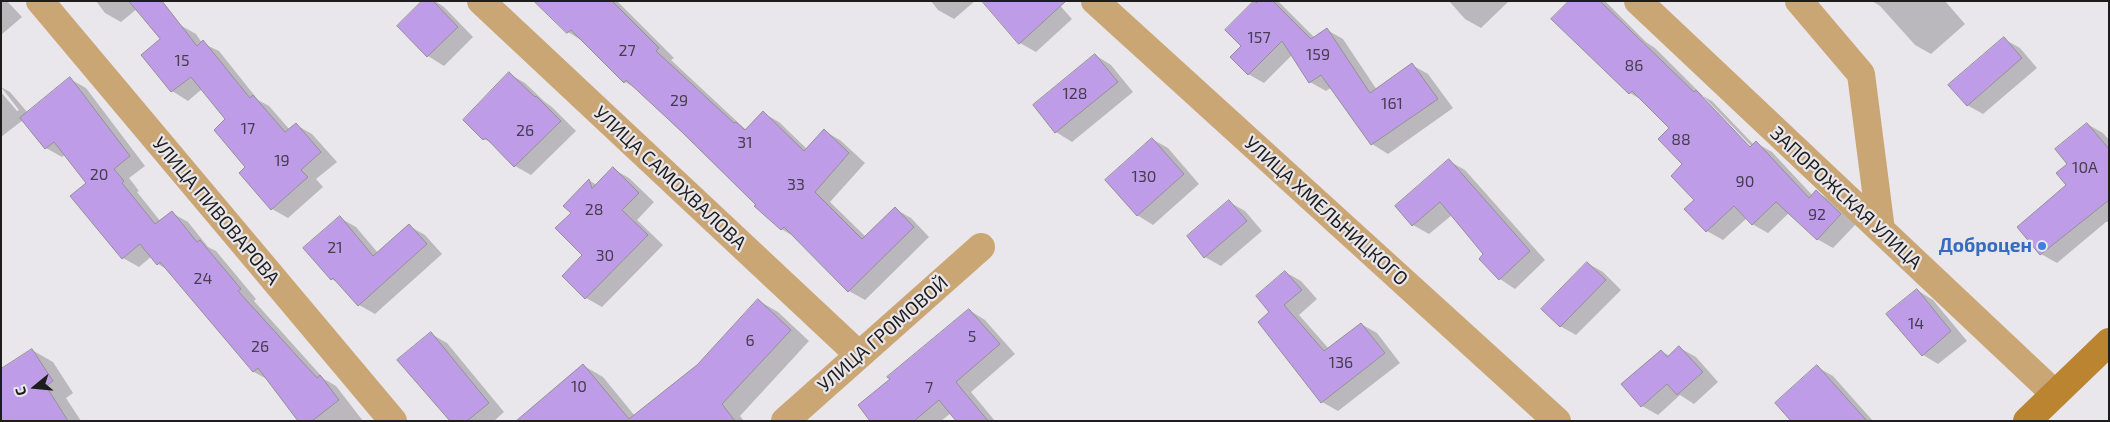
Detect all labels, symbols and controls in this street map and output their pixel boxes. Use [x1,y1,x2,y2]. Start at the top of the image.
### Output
house number: 157 [1247,28,1271,48]
house number: 27 [618,41,636,61]
house number: 159 [1306,45,1330,65]
house number: 15 [175,51,189,71]
house number: 86 [1625,56,1643,76]
house number: 128 [1062,84,1088,104]
house number: 29 [670,91,688,111]
house number: 161 [1381,94,1403,114]
street label: УЛИЦА САМОХВАЛОВА [589,101,751,255]
house number: 17 [241,119,255,139]
house number: 26 [516,121,534,141]
street label: ЗАПОРОЖСКАЯ УЛИЦА [1766,122,1926,274]
house number: 88 [1671,130,1691,150]
street label: УЛИЦА ПИВОВАРОВА [148,132,284,290]
street label: УЛИЦА ХМЕЛЬНИЦКОГО [1239,132,1413,290]
house number: 31 [737,133,753,153]
house number: 19 [274,151,290,171]
house number: 10А [2072,158,2098,178]
house number: 20 [90,165,108,185]
house number: 130 [1132,167,1156,187]
house number: 90 [1736,172,1754,192]
house number: 33 [787,175,805,195]
house number: 28 [585,200,603,220]
house number: 92 [1808,205,1826,225]
place label: Доброцен [1939,235,2032,257]
house number: 21 [327,238,343,258]
marker: Доброцен [2036,240,2048,252]
house number: 30 [596,246,614,266]
house number: 24 [194,269,212,289]
street label: УЛИЦА ГРОМОВОЙ [813,271,953,397]
house number: 14 [1908,314,1924,334]
house number: 5 [968,327,976,347]
house number: 6 [745,331,755,351]
house number: 26 [251,337,269,357]
house number: 136 [1329,353,1353,373]
north arrow [10,362,60,412]
house number: 10 [571,377,587,397]
house number: 7 [925,378,933,398]
text: С [11,385,30,398]

